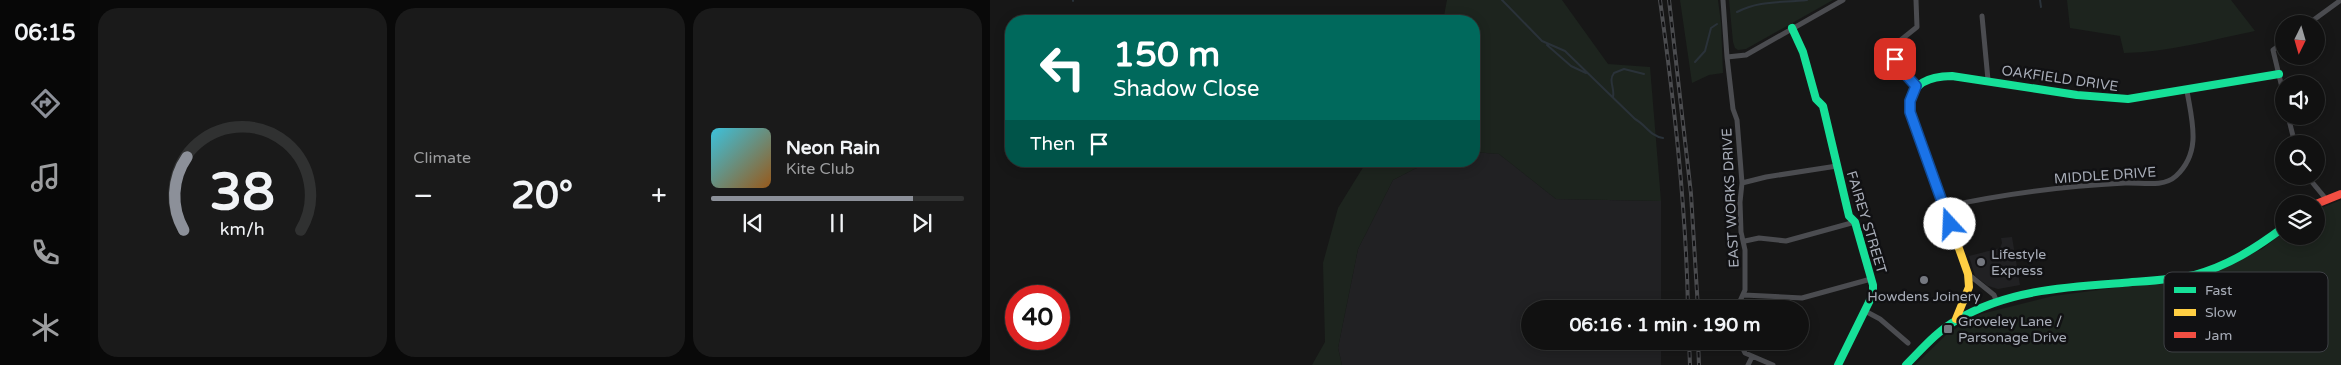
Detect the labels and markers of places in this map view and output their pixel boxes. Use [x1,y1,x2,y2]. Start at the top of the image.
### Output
pin [1874,38,1916,80]
place label: Lifestyle Express [1991,246,2046,279]
marker: Lifestyle Express [1975,256,1987,268]
marker: Howdens Joinery [1918,274,1930,286]
place label: Howdens Joinery [1867,288,1981,305]
place label: Groveley Lane / Parsonage Drive [1958,313,2067,346]
marker: Groveley Lane / Parsonage Drive [1942,323,1954,335]

